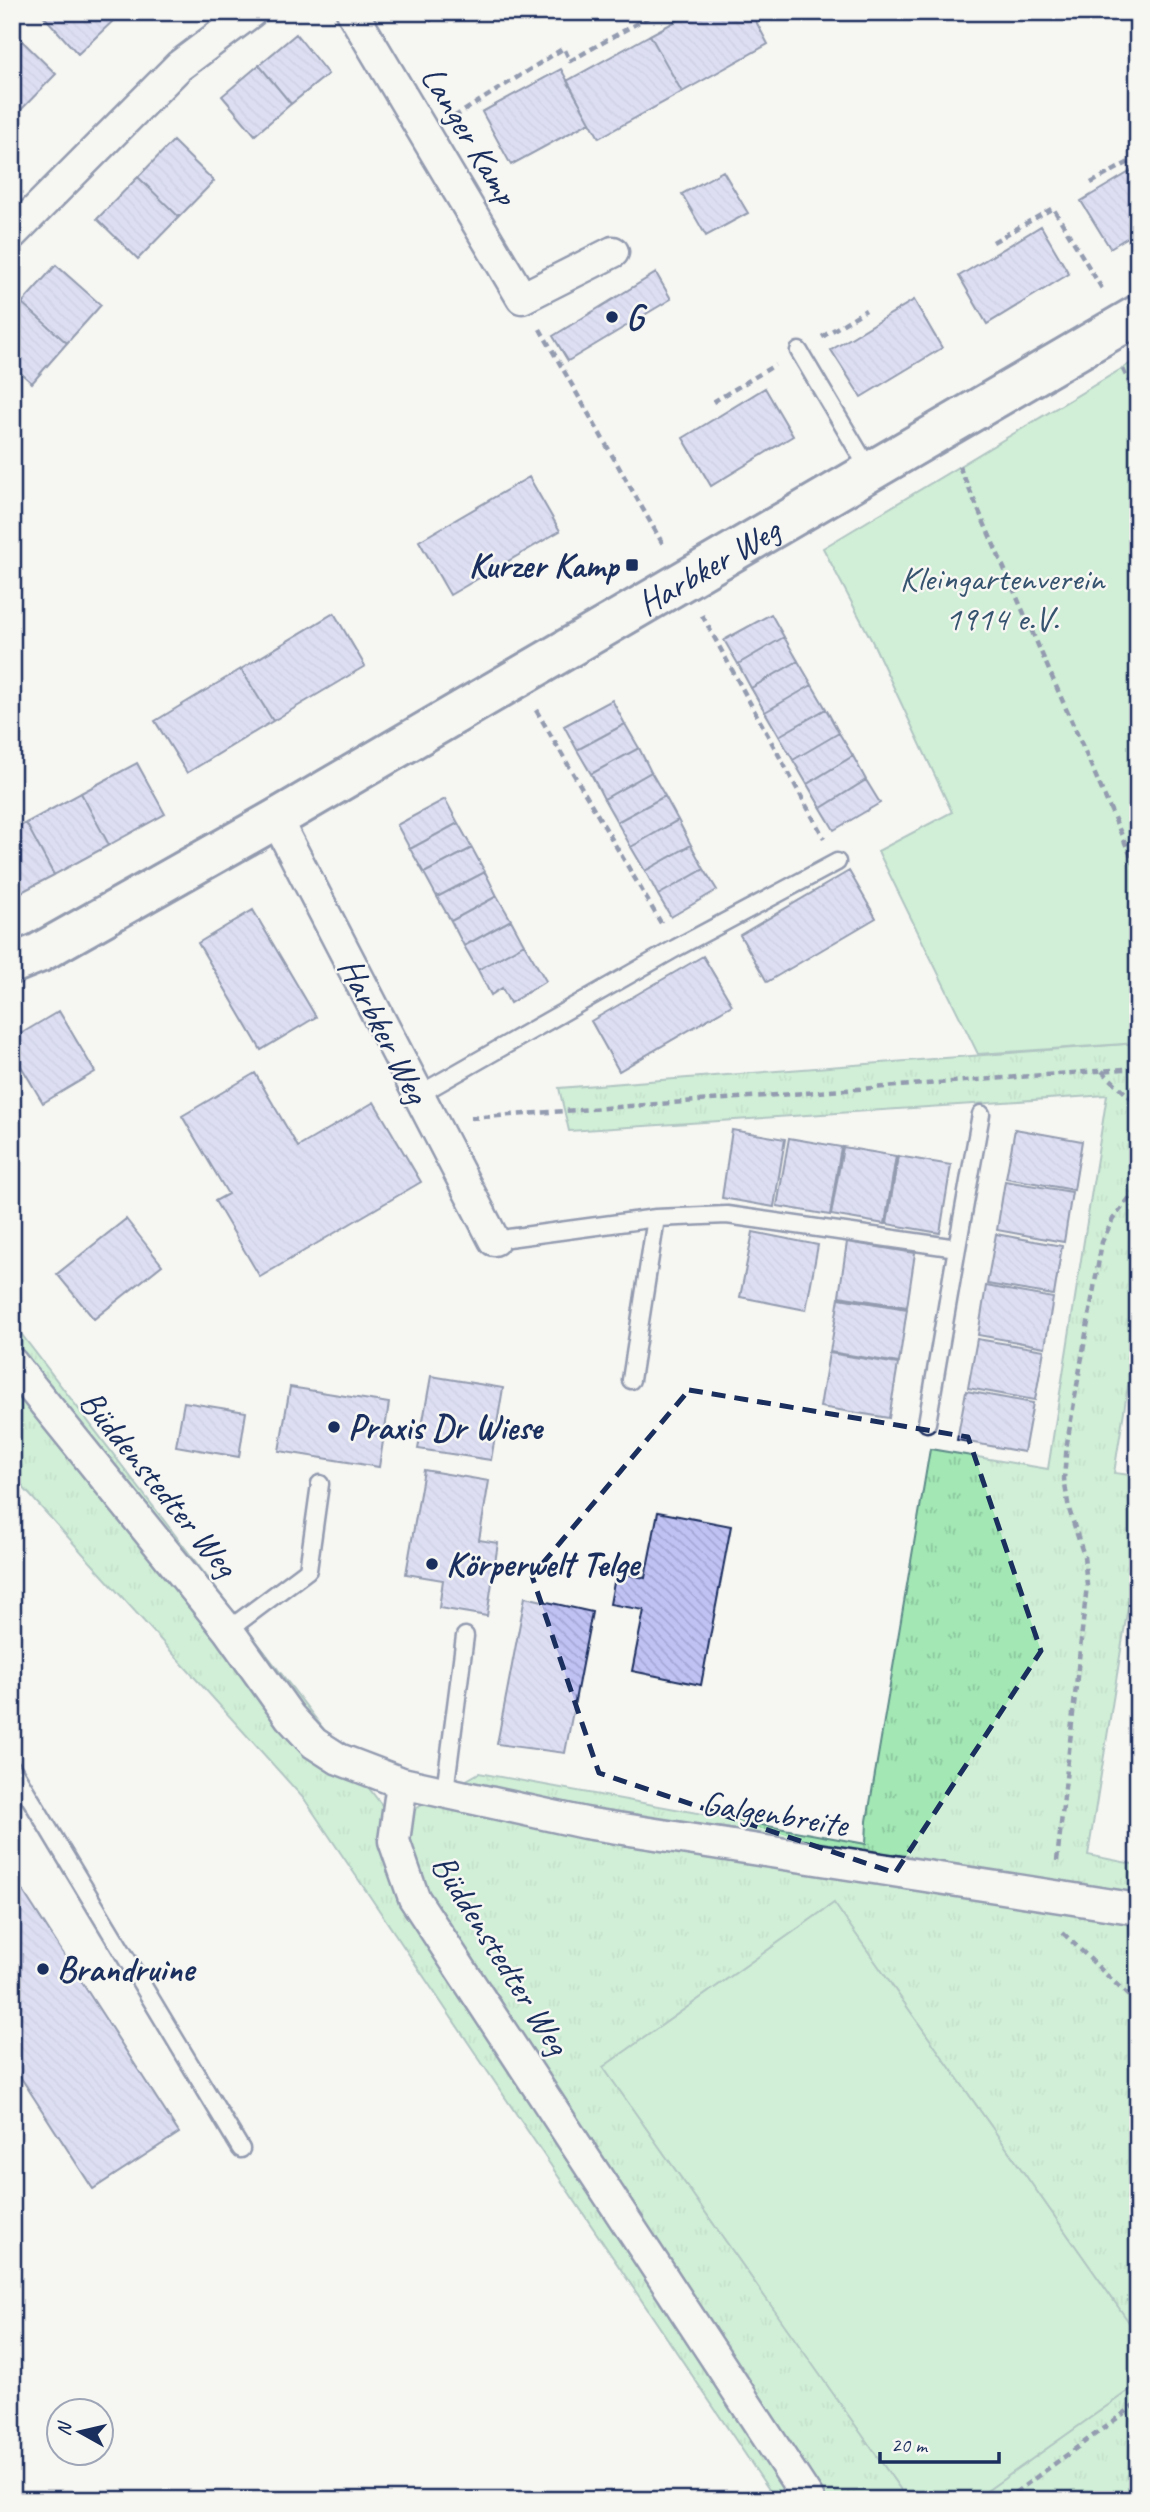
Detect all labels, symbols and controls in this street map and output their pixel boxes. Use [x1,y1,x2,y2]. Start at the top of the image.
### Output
street label: Langer Kamp [411,58,529,214]
place label: G [626,295,648,340]
marker: G [604,309,620,325]
street label: Harbker Weg [629,506,790,626]
place label: Kurzer Kamp [469,543,621,588]
park label: Kleingartenverein 1914 e.V. [900,556,1107,641]
marker: Kurzer Kamp [624,557,640,573]
street label: Harbker Weg [328,950,440,1113]
street label: Büddenstedter Weg [69,1381,249,1588]
place label: Praxis Dr Wiese [348,1405,544,1450]
marker: Praxis Dr Wiese [326,1419,342,1435]
place label: Körperwelt Telge [446,1542,642,1587]
marker: Körperwelt Telge [424,1556,440,1572]
street label: Galgenbreite [699,1780,853,1848]
street label: Büddenstedter Weg [421,1846,581,2065]
place label: Brandruine [57,1947,197,1992]
marker: Brandruine [35,1961,51,1977]
north arrow [46,2396,116,2466]
text: N [51,2419,77,2437]
scale bar [880,2421,1000,2465]
text: 20 m [891,2432,929,2458]

